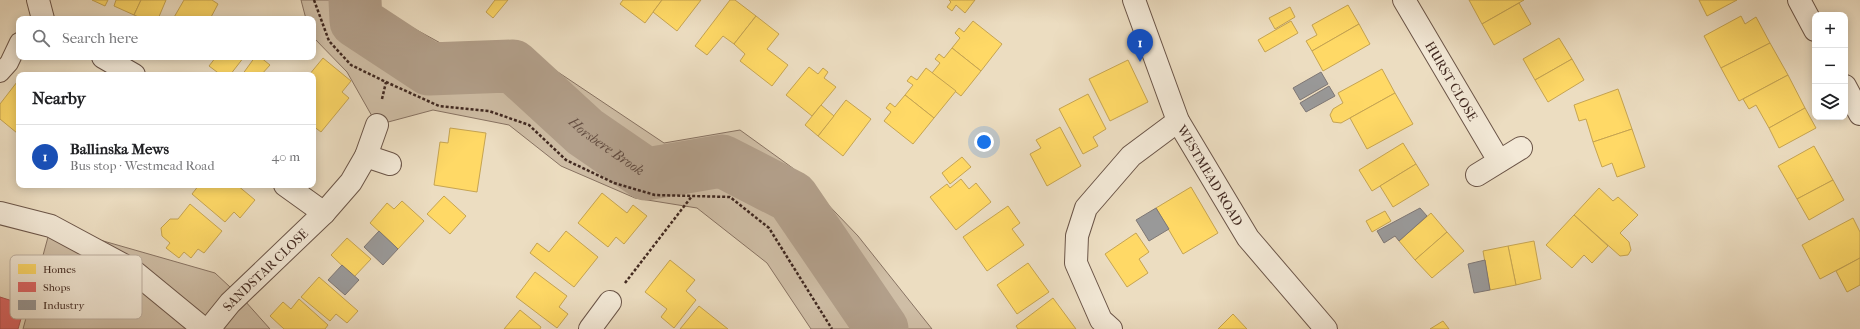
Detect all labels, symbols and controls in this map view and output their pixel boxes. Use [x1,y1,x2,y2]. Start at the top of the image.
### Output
map controls [1812,12,1848,120]
button: + [1812,12,1848,48]
search box [16,16,316,60]
icon: search [30,27,52,49]
text: Search here [62,29,138,47]
pin: 1 [1127,29,1153,62]
street label: HURST CLOSE [1422,39,1481,124]
button: − [1812,48,1848,84]
button: layers [1812,84,1848,120]
text: Nearby [32,88,86,108]
water label: Horsbere Brook [564,113,648,179]
street label: WESTMEAD ROAD [1174,122,1246,229]
your location [974,132,994,152]
text: Ballinska Mews [70,140,169,158]
text: 1 [43,149,47,164]
text: 40 m [272,149,300,164]
text: Bus stop · Westmead Road [70,158,214,173]
street label: SANDSTAR CLOSE [220,225,311,314]
legend [10,255,142,319]
text: Homes [43,263,76,276]
text: Shops [43,281,70,294]
text: Industry [43,299,85,312]

